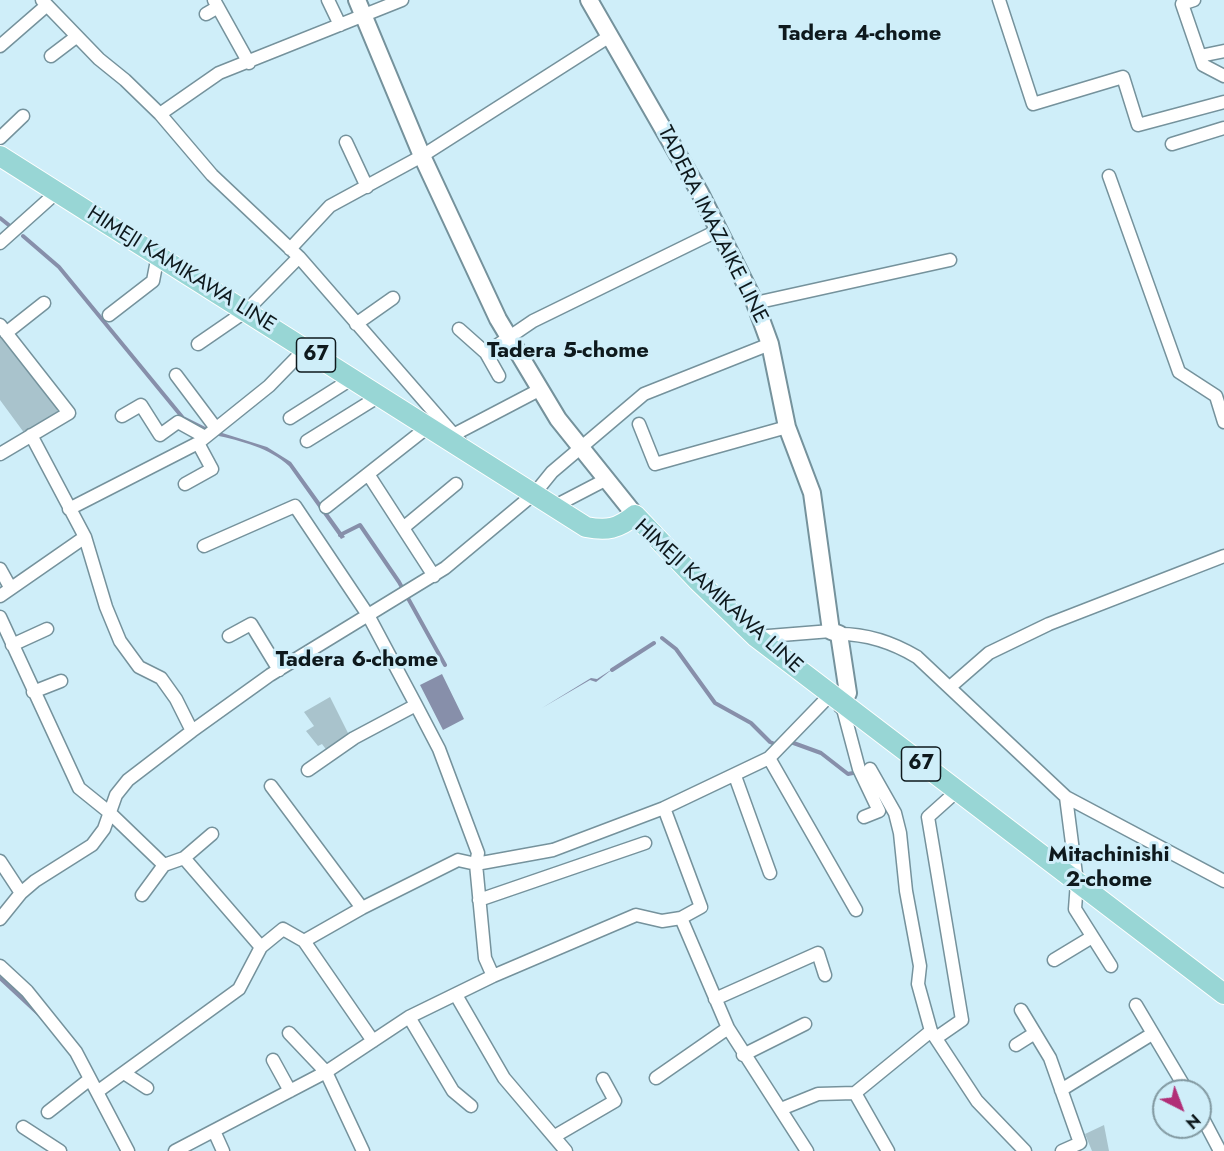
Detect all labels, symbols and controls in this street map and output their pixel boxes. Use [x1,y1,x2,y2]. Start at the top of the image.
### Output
district label: Tadera 4-chome [779,22,941,48]
street label: TADERA IMAZAIKE LINE [651,122,773,328]
street label: HIMEJI KAMIKAWA LINE [82,202,280,338]
road number: 67 [296,338,336,372]
district label: Tadera 5-chome [487,339,649,365]
street label: HIMEJI KAMIKAWA LINE [629,515,807,679]
district label: Tadera 6-chome [276,648,438,674]
road number: 67 [902,747,940,781]
district label: Mitachinishi 2-chome [1048,843,1170,894]
north arrow [1152,1079,1212,1139]
text: N [1181,1108,1205,1134]

